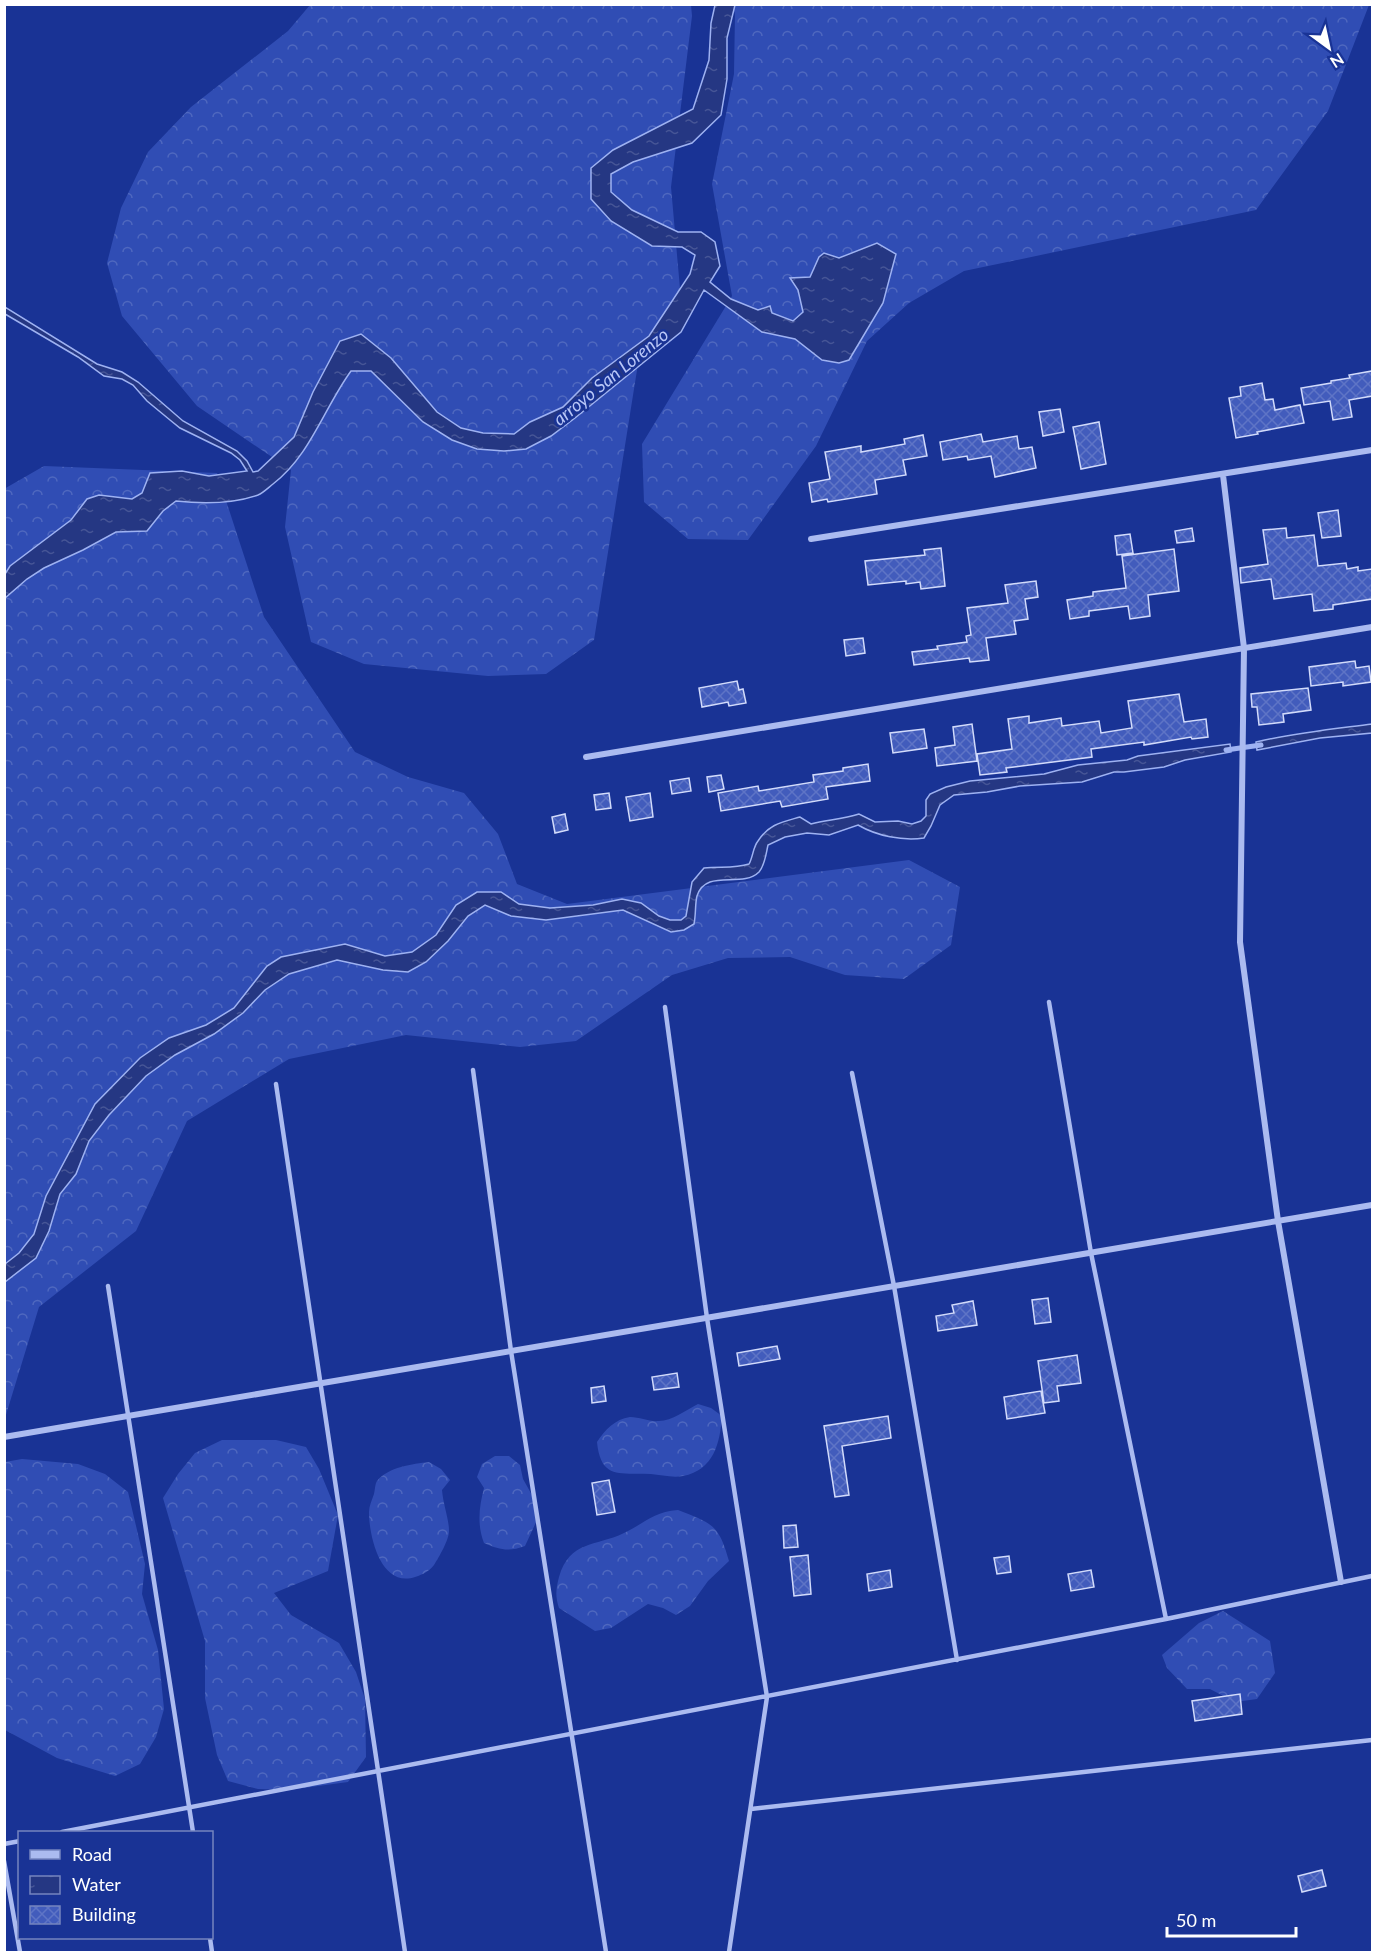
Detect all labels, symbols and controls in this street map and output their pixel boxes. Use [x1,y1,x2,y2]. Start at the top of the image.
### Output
north arrow [1299,18,1359,78]
text: N [1327,50,1348,72]
water label: arroyo San Lorenzo [548,323,673,430]
legend [18,1831,213,1939]
text: Road [72,1843,112,1865]
text: Water [72,1873,121,1895]
scale bar [1167,1900,1296,1938]
text: Building [72,1903,136,1925]
text: 50 m [1176,1909,1216,1931]

